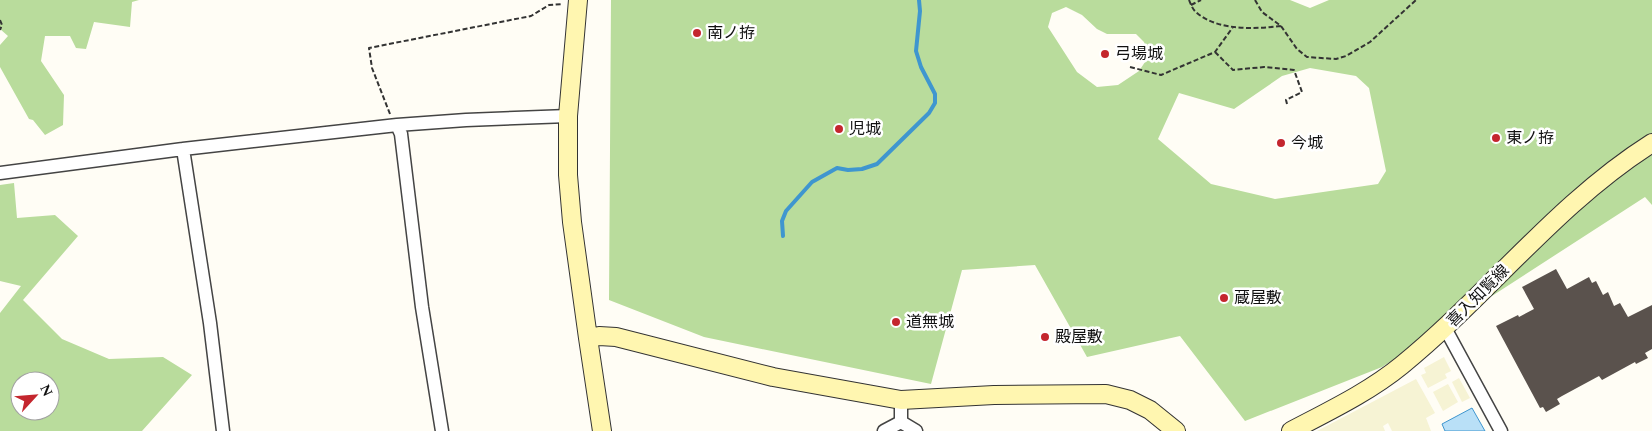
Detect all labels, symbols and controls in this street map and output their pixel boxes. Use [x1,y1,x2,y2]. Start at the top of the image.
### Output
place label: 南ノ拵 [707,21,755,45]
marker: 南ノ拵 [691,27,703,39]
place label: 弓場城 [1115,42,1163,66]
marker: 弓場城 [1099,48,1111,60]
place label: 児城 [849,117,881,141]
marker: 児城 [833,123,845,135]
place label: 東ノ拵 [1506,126,1554,150]
place label: 今城 [1291,131,1323,155]
marker: 東ノ拵 [1490,132,1502,144]
marker: 今城 [1275,137,1287,149]
street label: 喜入知覧線 [1441,259,1515,333]
place label: 蔵屋敷 [1234,286,1282,310]
marker: 蔵屋敷 [1218,292,1230,304]
place label: 道無城 [906,310,954,334]
marker: 道無城 [890,316,902,328]
place label: 殿屋敷 [1055,325,1103,349]
marker: 殿屋敷 [1039,331,1051,343]
north arrow [10,371,60,421]
text: N [34,381,58,400]

